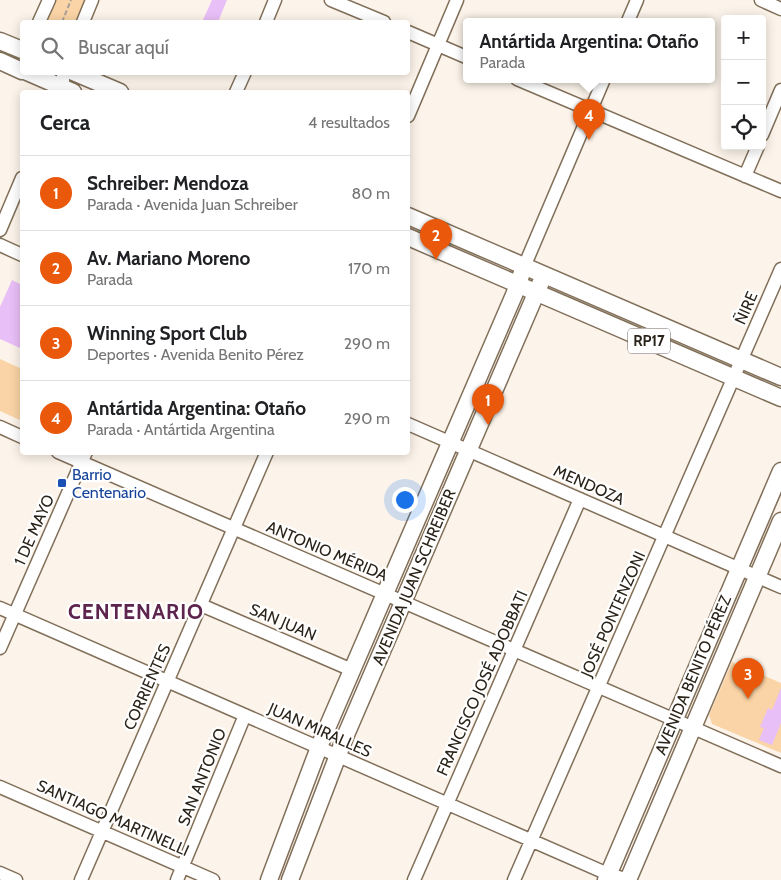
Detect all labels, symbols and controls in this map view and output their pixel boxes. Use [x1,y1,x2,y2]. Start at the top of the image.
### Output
map controls [721,15,766,150]
button: + [721,15,766,60]
popup [463,18,715,83]
search box [20,20,410,75]
text: Antártida Argentina: Otaño [479,30,699,53]
icon: search [38,34,66,62]
text: Buscar aquí [78,36,169,59]
text: Parada [479,53,525,72]
button: − [721,60,766,105]
pin: 4 [573,99,605,140]
button: locate [721,105,766,150]
text: Cerca [40,110,90,135]
text: 4 resultados [308,113,390,132]
text: Schreiber: Mendoza [87,172,249,195]
text: 1 [53,184,59,203]
text: 80 m [352,184,390,203]
text: Parada · Avenida Juan Schreiber [87,195,298,214]
pin: 2 [420,219,452,260]
text: Av. Mariano Moreno [87,247,250,270]
text: 2 [52,259,60,278]
text: 170 m [348,259,390,278]
text: Parada [87,270,133,289]
street label: ÑIRE [730,289,762,327]
text: Winning Sport Club [87,322,247,345]
road number: RP17 [628,328,670,354]
text: 3 [52,334,60,353]
text: 290 m [344,334,390,353]
text: Deportes · Avenida Benito Pérez [87,345,304,364]
pin: 1 [472,384,504,425]
text: Antártida Argentina: Otaño [87,397,306,420]
text: 4 [51,409,61,428]
text: 290 m [344,409,390,428]
text: Parada · Antártida Argentina [87,420,275,439]
street label: MENDOZA [551,461,627,509]
place label: Barrio Centenario [72,465,146,502]
marker: Barrio Centenario [56,477,68,489]
street label: AVENIDA JUAN SCHREIBER [368,486,460,668]
your location [392,487,418,513]
street label: 1 DE MAYO [10,492,58,568]
street label: ANTONIO MÉRIDA [264,517,391,585]
street label: JOSÉ PONTENZONI [576,548,649,681]
street label: FRANCISCO JOSÉ ADOBBATI [433,587,531,779]
street label: AVENIDA BENITO PÉREZ [651,592,735,757]
district label: CENTENARIO [68,599,204,624]
street label: SAN JUAN [247,599,319,645]
street label: CORRIENTES [120,641,174,733]
pin: 3 [732,658,764,699]
street label: JUAN MIRALLES [265,698,375,761]
street label: SAN ANTONIO [174,726,230,828]
street label: SANTIAGO MARTINELLI [34,776,192,860]

